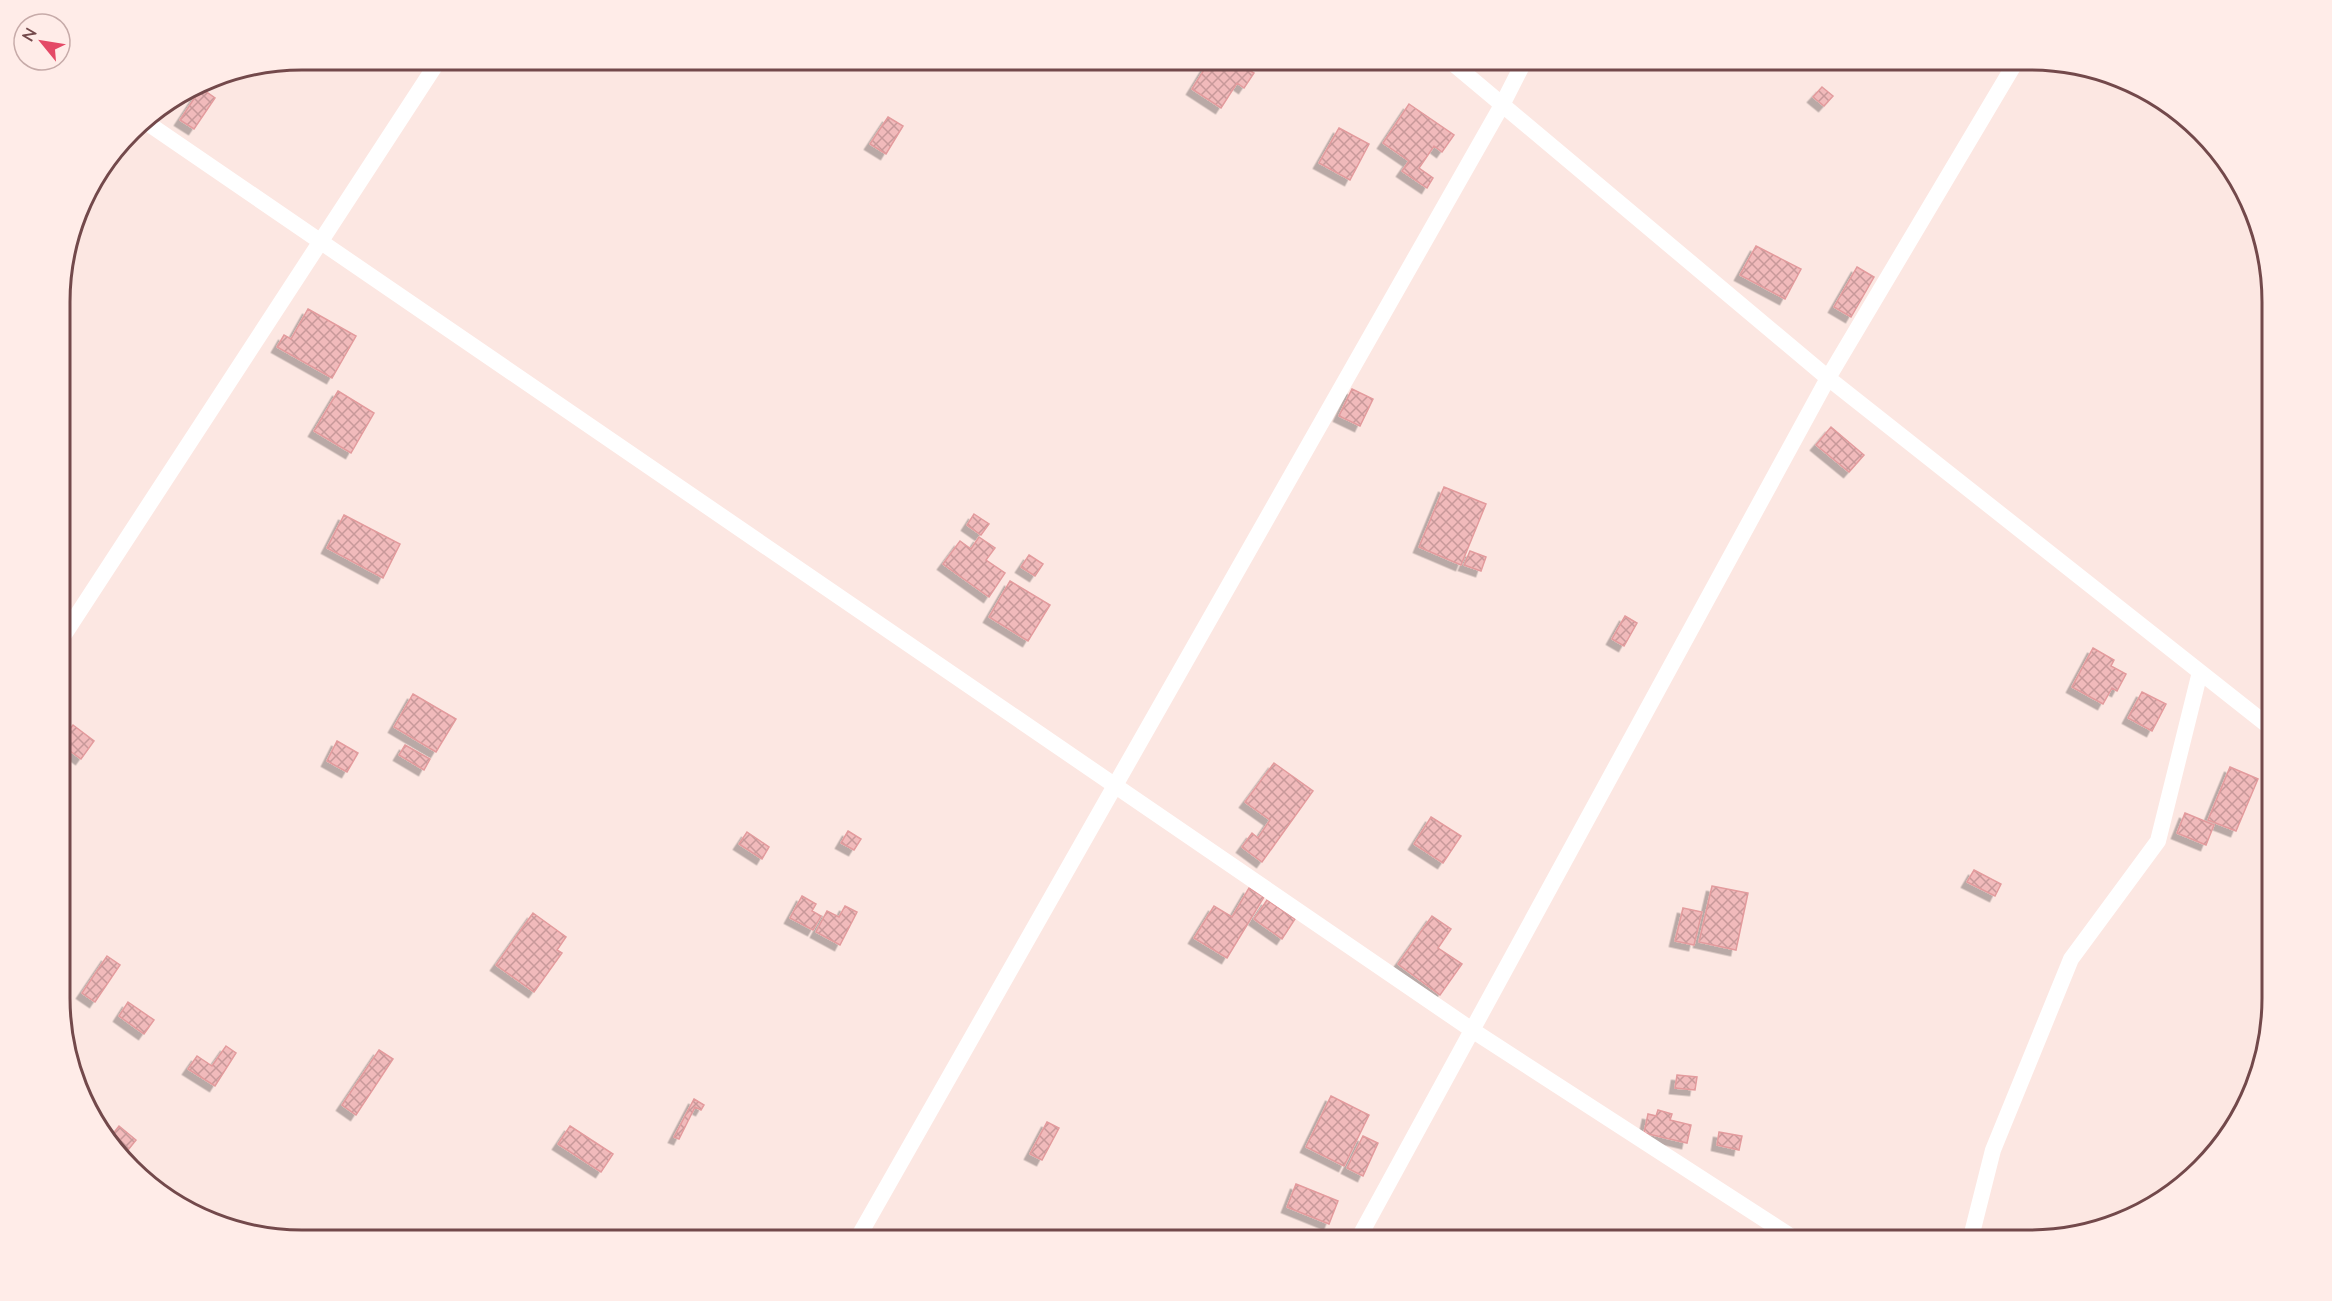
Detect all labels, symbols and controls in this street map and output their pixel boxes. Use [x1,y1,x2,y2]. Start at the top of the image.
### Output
north arrow [12,12,72,72]
text: N [17,24,40,44]

